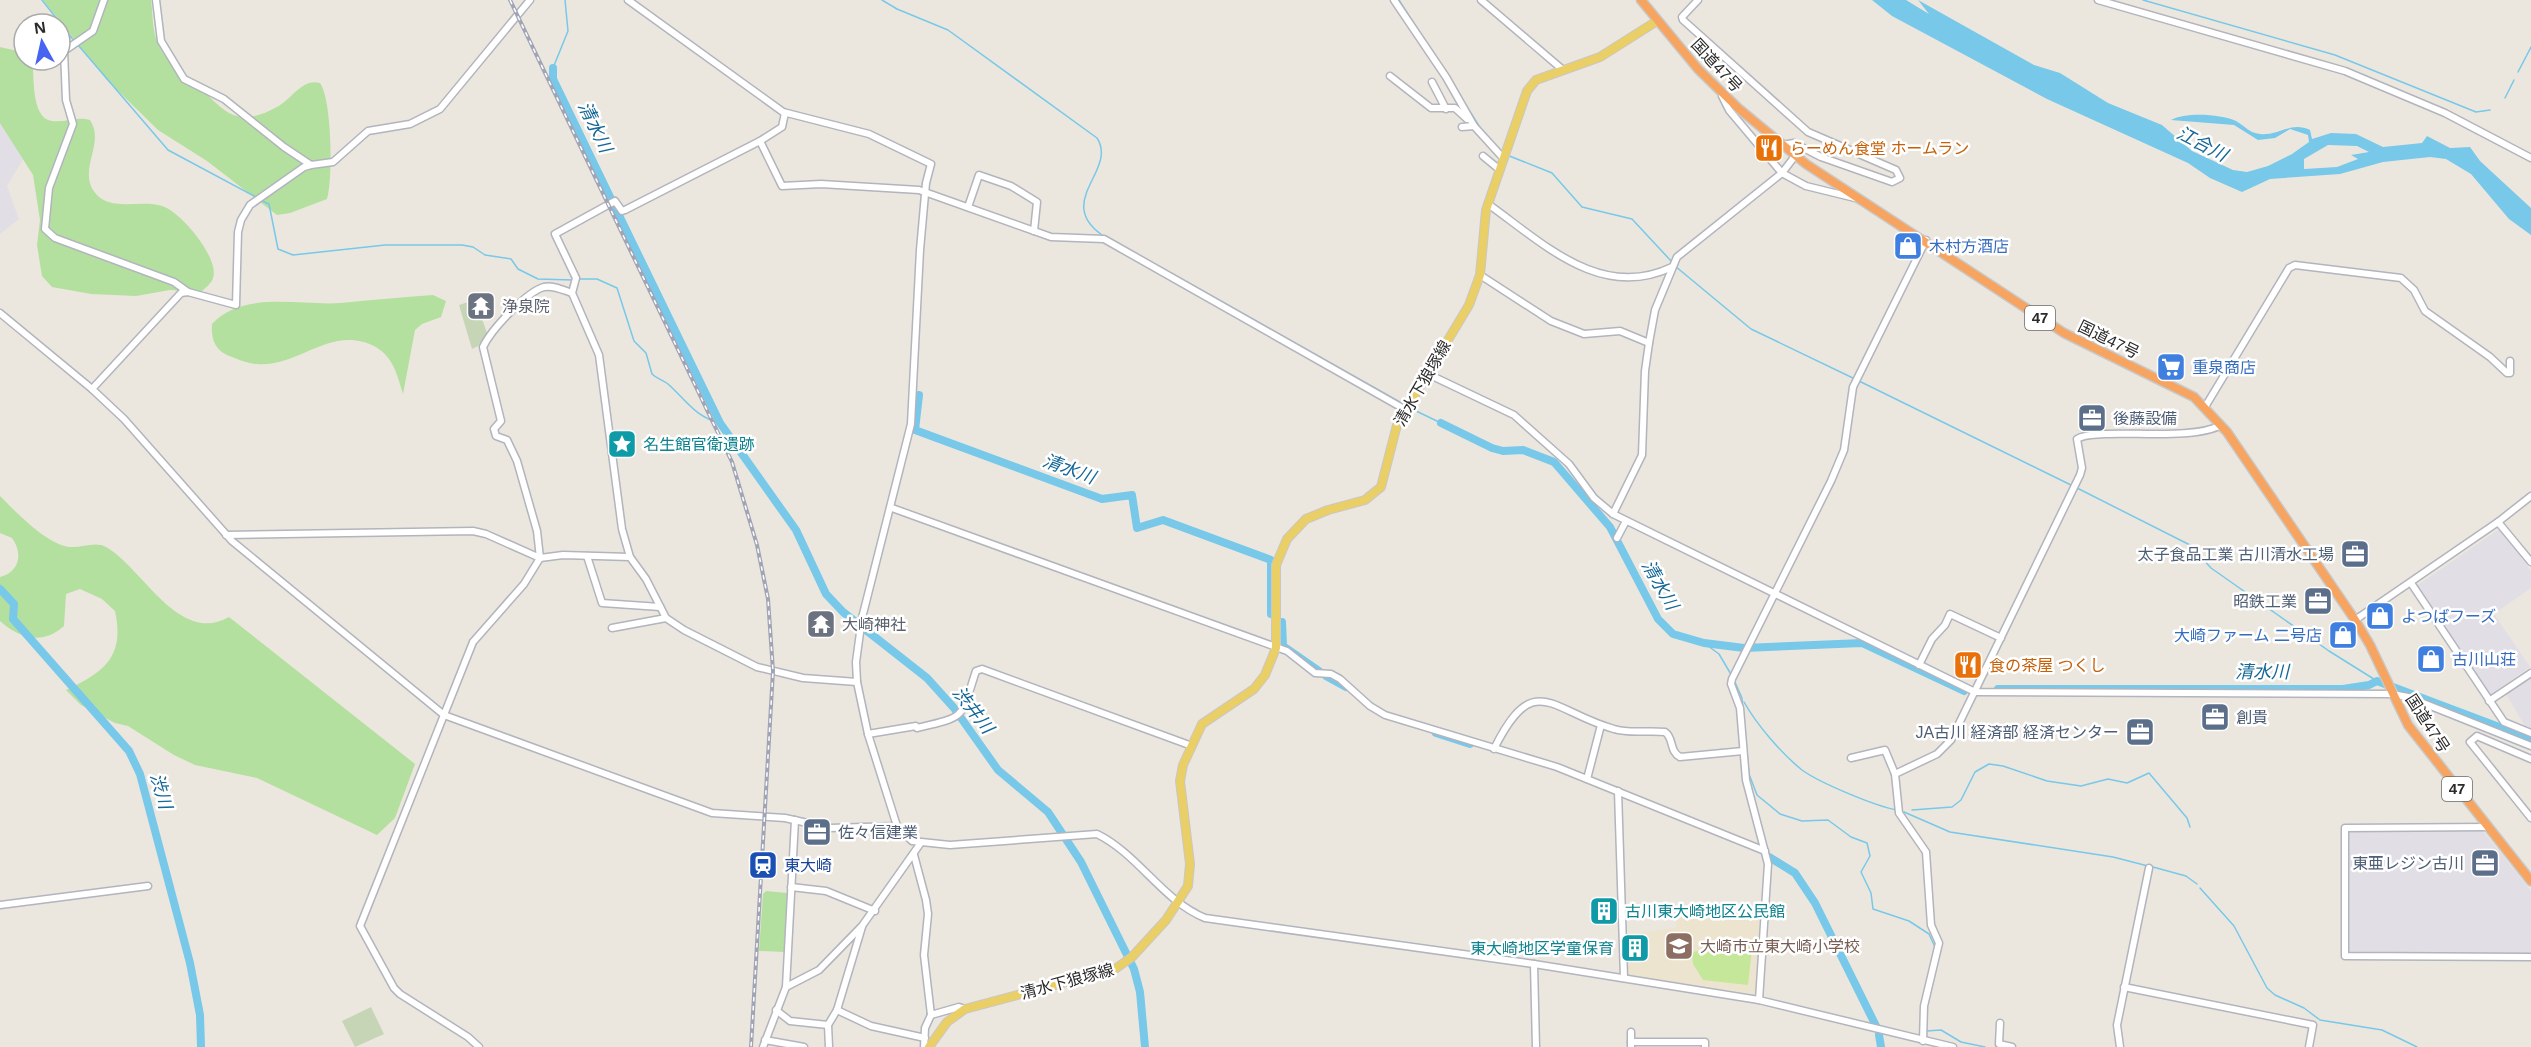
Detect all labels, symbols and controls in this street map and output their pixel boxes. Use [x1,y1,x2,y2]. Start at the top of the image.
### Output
north arrow [12,12,72,72]
text: N [33,18,47,37]
street label: 国道47号 [1688,35,1745,95]
water label: 清水川 [574,98,617,157]
water label: 江合川 [2173,123,2232,166]
restaurant icon: らーめん食堂 ホームラン [1753,132,1785,164]
place label: らーめん食堂 ホームラン [1790,140,1969,157]
shop icon: 木村方酒店 [1892,230,1924,262]
place label: 木村方酒店 [1929,238,2009,255]
temple icon: 浄泉院 [465,290,497,322]
place label: 浄泉院 [502,298,550,315]
road number: 47 [2025,306,2055,330]
street label: 国道47号 [2075,317,2142,362]
street label: 清水下狼塚線 [1391,337,1454,429]
supermarket icon: 重泉商店 [2155,351,2187,383]
place label: 重泉商店 [2192,359,2256,376]
office icon: 後藤設備 [2076,402,2108,434]
place label: 後藤設備 [2113,410,2177,427]
place icon: 名生館官衛遺跡 [606,428,638,460]
place label: 名生館官衛遺跡 [643,436,755,453]
water label: 清水川 [1040,450,1100,488]
office icon: 太子食品工業 古川清水工場 [2339,538,2371,570]
place label: 太子食品工業 古川清水工場 [2138,546,2334,563]
water label: 清水川 [1638,557,1683,615]
office icon: 昭鉄工業 [2302,585,2334,617]
place label: 昭鉄工業 [2233,593,2297,610]
shop icon: よつばフーズ [2364,600,2396,632]
temple icon: 大崎神社 [805,608,837,640]
place label: よつばフーズ [2401,608,2496,625]
place label: 大崎神社 [842,616,906,633]
shop icon: 大崎ファーム 二号店 [2327,619,2359,651]
place label: 大崎ファーム 二号店 [2174,627,2322,644]
shop icon: 古川山荘 [2415,643,2447,675]
restaurant icon: 食の茶屋 つくし [1952,649,1984,681]
place label: 古川山荘 [2452,651,2516,668]
place label: 食の茶屋 つくし [1989,657,2105,674]
water label: 清水川 [2235,662,2291,682]
water label: 渋井川 [948,683,999,739]
street label: 国道47号 [2403,691,2453,755]
office icon: 創貴 [2199,701,2231,733]
place label: 創貴 [2236,709,2268,726]
office icon: JA古川 経済部 経済センター [2124,716,2156,748]
place label: JA古川 経済部 経済センター [1915,724,2119,741]
water label: 渋川 [146,771,176,813]
road number: 47 [2442,777,2472,801]
office icon: 佐々信建業 [801,816,833,848]
place label: 佐々信建業 [838,824,918,841]
office icon: 東亜レジン古川 [2469,847,2501,879]
station icon: 東大崎 [747,849,779,881]
place label: 東亜レジン古川 [2352,855,2464,872]
place label: 東大崎 [784,857,832,874]
building icon: 古川東大崎地区公民館 [1588,895,1620,927]
place label: 古川東大崎地区公民館 [1625,903,1785,920]
school or university icon: 大崎市立東大崎小学校 [1663,930,1695,962]
building icon: 東大崎地区学童保育 [1619,932,1651,964]
place label: 大崎市立東大崎小学校 [1700,938,1860,955]
place label: 東大崎地区学童保育 [1470,940,1614,957]
street label: 清水下狼塚線 [1019,961,1116,1002]

